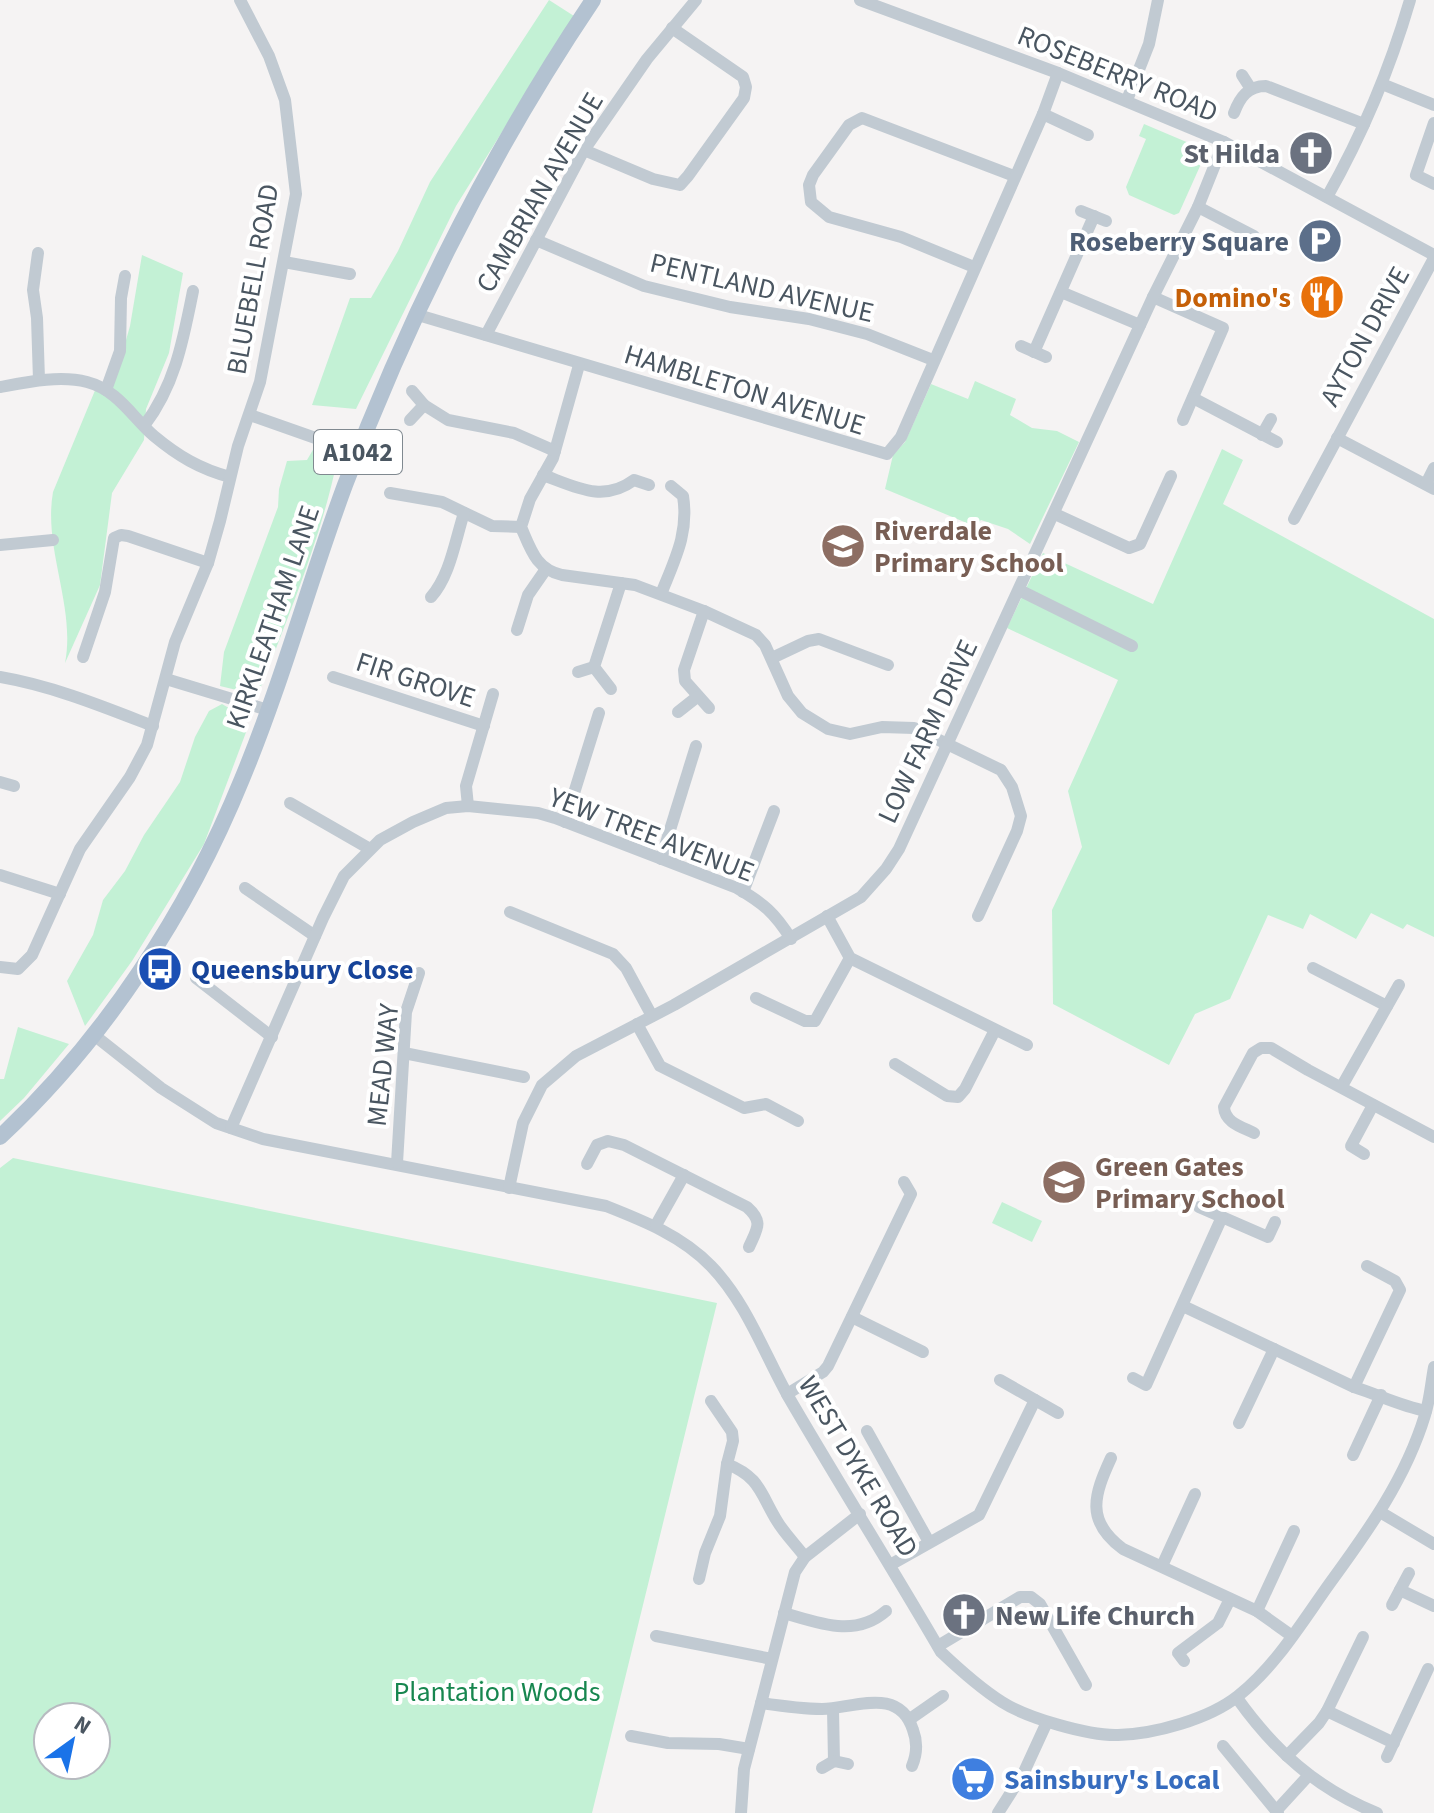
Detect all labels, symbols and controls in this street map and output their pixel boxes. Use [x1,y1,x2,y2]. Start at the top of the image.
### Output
street label: ROSEBERRY ROAD [1011,16,1224,132]
street label: CAMBRIAN AVENUE [466,85,613,300]
church icon: St Hilda [1287,129,1335,177]
place label: St Hilda [1183,134,1280,174]
street label: BLUEBELL ROAD [217,181,289,378]
parking icon: Roseberry Square [1296,217,1344,265]
place label: Roseberry Square [1069,222,1289,262]
street label: PENTLAND AVENUE [646,243,878,333]
street label: AYTON DRIVE [1310,259,1420,414]
restaurant icon: Domino's [1298,273,1346,321]
place label: Domino's [1175,278,1291,318]
street label: HAMBLETON AVENUE [619,334,870,446]
road number: A1042 [314,430,402,474]
street label: KIRKLEATHAM LANE [216,500,330,734]
place label: Riverdale Primary School [874,511,1064,583]
school or university icon: Riverdale Primary School [819,522,867,570]
street label: LOW FARM DRIVE [868,633,988,830]
street label: FIR GROVE [351,642,481,718]
street label: YEW TREE AVENUE [542,777,760,892]
bus stop icon: Queensbury Close [136,945,184,993]
place label: Queensbury Close [191,950,414,990]
street label: MEAD WAY [357,1001,409,1129]
place label: Green Gates Primary School [1095,1147,1285,1219]
school or university icon: Green Gates Primary School [1040,1158,1088,1206]
street label: WEST DYKE ROAD [788,1368,928,1565]
church icon: New Life Church [940,1591,988,1639]
place label: New Life Church [995,1596,1195,1636]
park label: Plantation Woods [393,1672,601,1712]
north arrow [32,1701,112,1781]
text: N [67,1708,97,1742]
supermarket icon: Sainsbury's Local [949,1755,997,1803]
place label: Sainsbury's Local [1004,1760,1219,1800]

